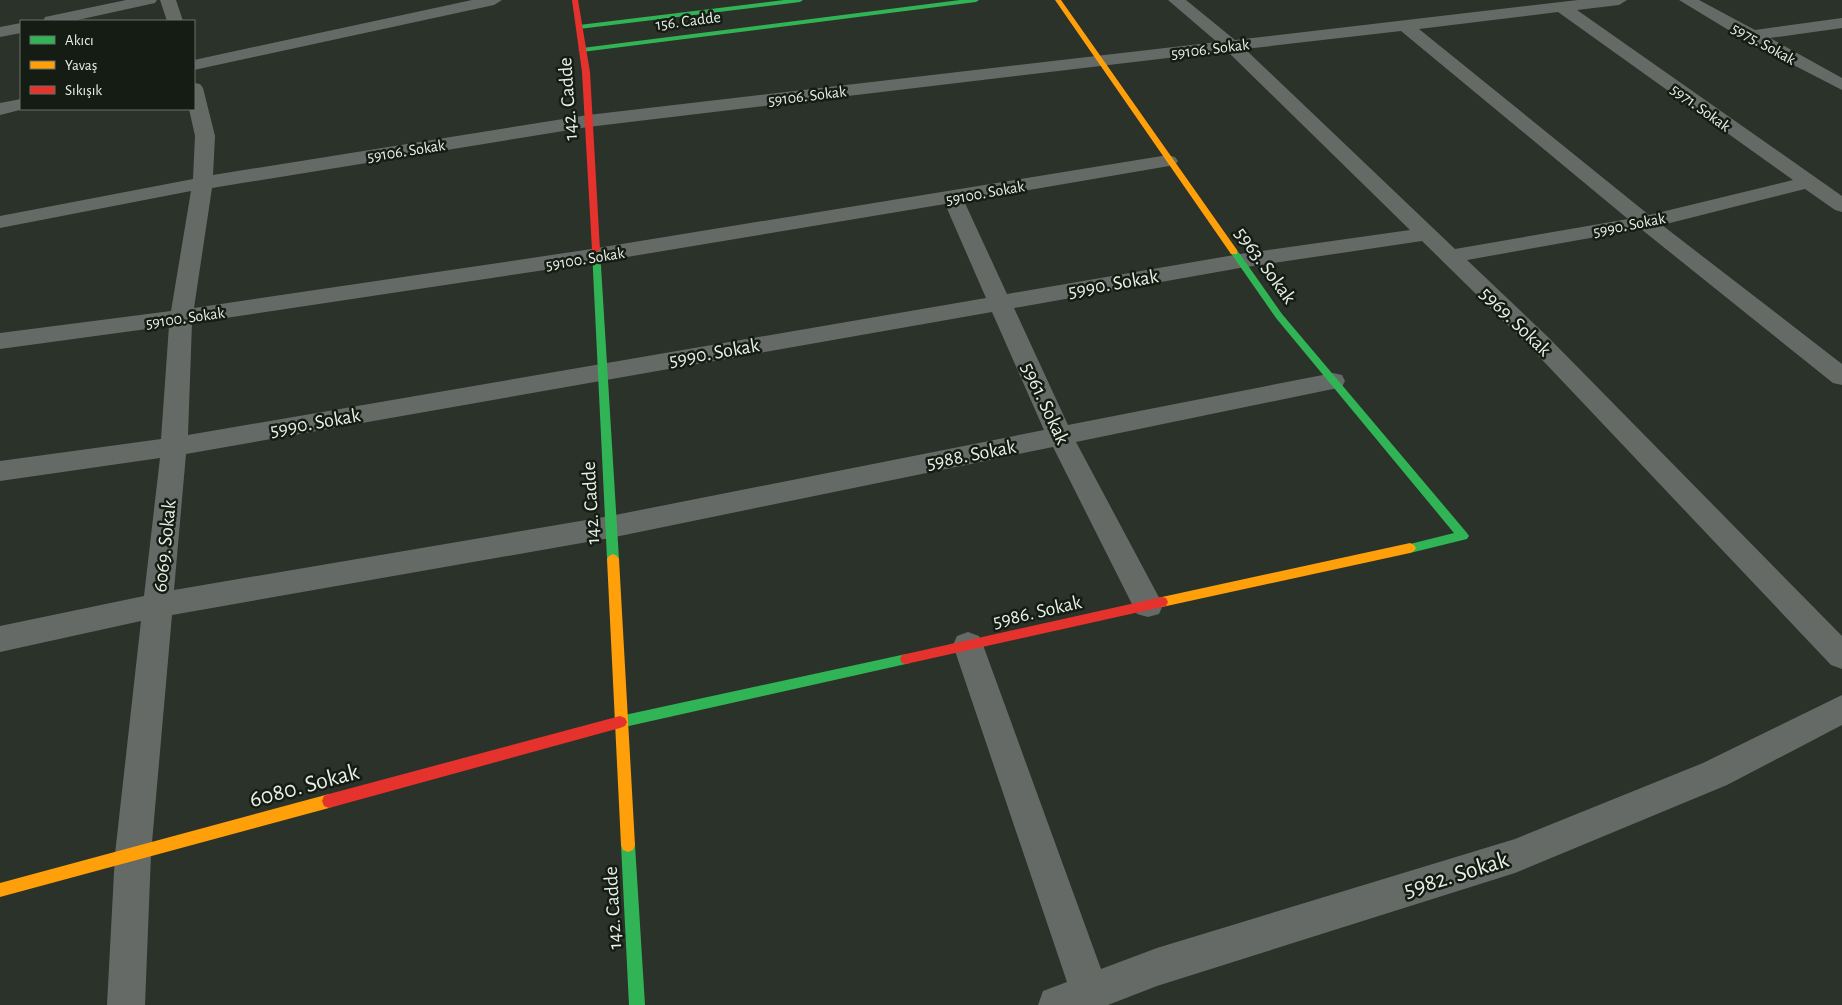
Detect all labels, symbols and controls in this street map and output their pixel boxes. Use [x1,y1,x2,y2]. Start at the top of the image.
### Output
street label: 156. Cadde [655,9,722,33]
legend [20,20,195,110]
street label: 5975. Sokak [1729,20,1799,68]
text: Akıcı [65,33,94,48]
street label: 59106. Sokak [1170,36,1251,62]
street label: 142. Cadde [555,57,581,141]
text: Yavaş [65,58,97,73]
street label: 5971. Sokak [1668,81,1734,135]
text: Sıkışık [65,83,102,98]
street label: 59106. Sokak [767,83,848,109]
street label: 59106. Sokak [366,137,447,165]
street label: 59100. Sokak [945,178,1026,208]
street label: 5990. Sokak [1592,210,1667,240]
street label: 5963. Sokak [1231,224,1300,308]
street label: 59100. Sokak [545,245,626,273]
street label: 5990. Sokak [1066,266,1160,302]
street label: 5969. Sokak [1476,283,1555,360]
street label: 59100. Sokak [145,304,226,331]
street label: 5990. Sokak [667,335,761,371]
street label: 5961. Sokak [1017,359,1073,447]
street label: 5990. Sokak [268,405,362,441]
street label: 5988. Sokak [925,437,1018,473]
street label: 142. Cadde [579,461,603,545]
street label: 6069. Sokak [150,499,180,593]
street label: 5986. Sokak [991,592,1084,632]
street label: 6080. Sokak [247,760,362,812]
street label: 5982. Sokak [1401,848,1512,902]
street label: 142. Cadde [601,866,625,950]

